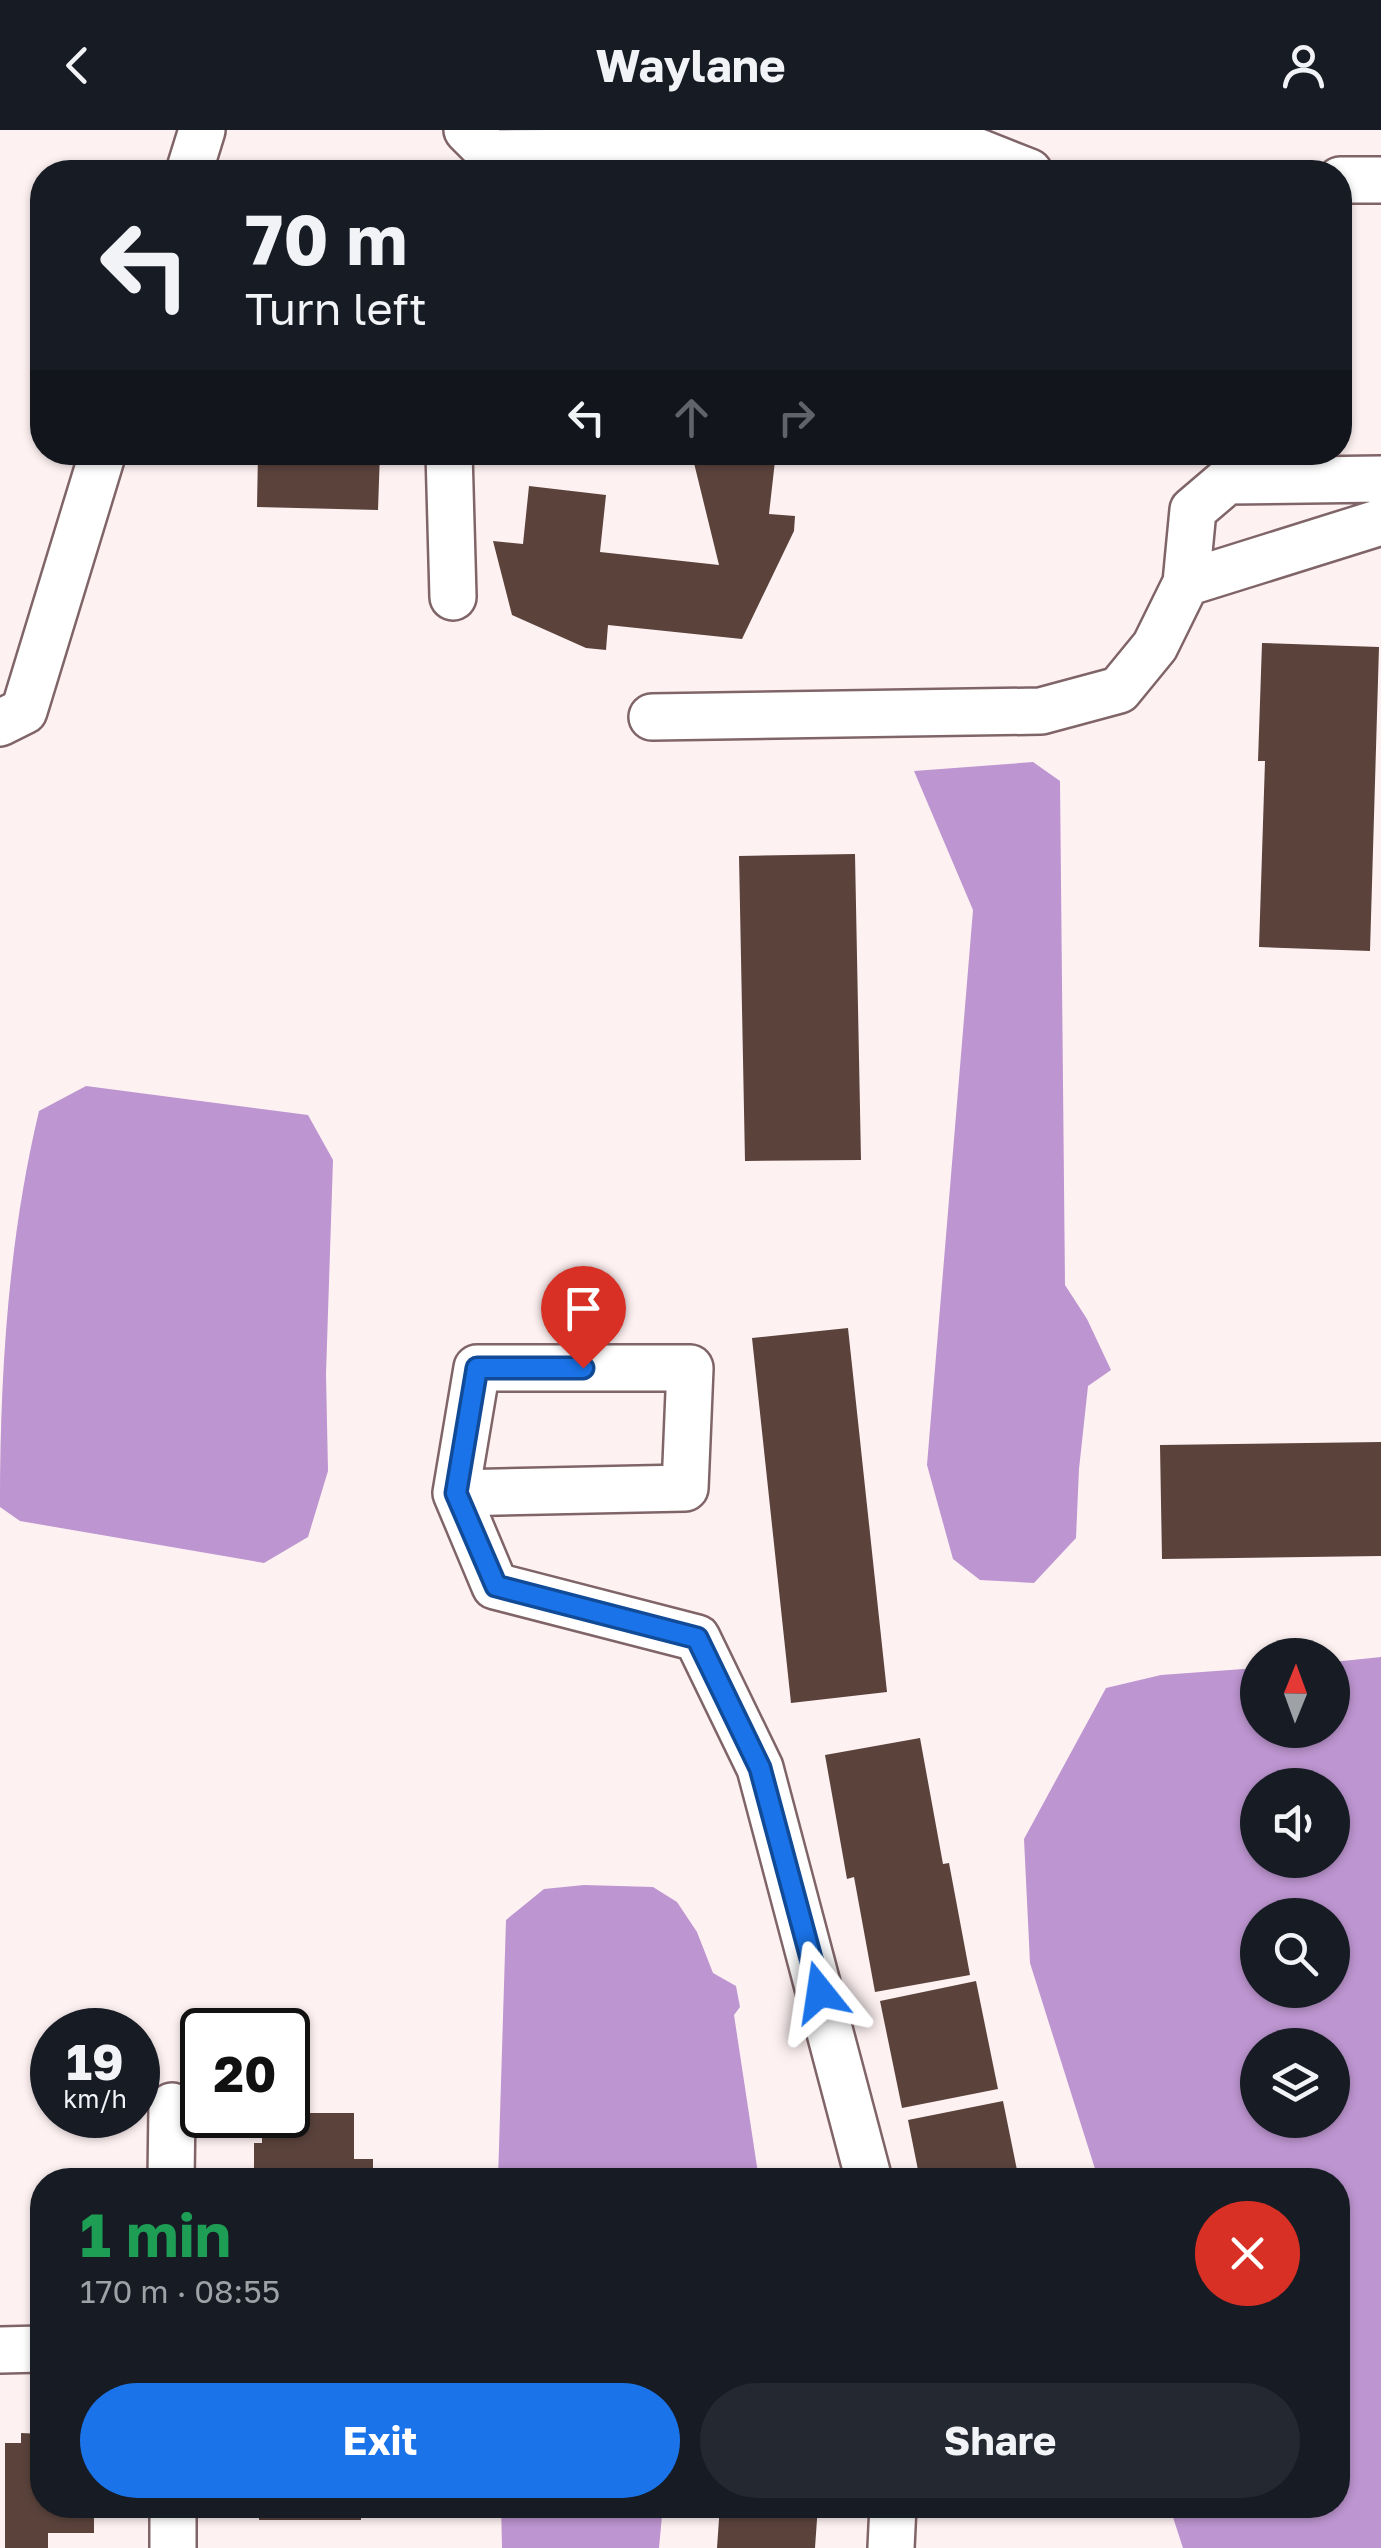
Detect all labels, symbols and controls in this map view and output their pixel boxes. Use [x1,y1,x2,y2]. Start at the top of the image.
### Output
icon: back [50,38,105,93]
text: Waylane [595,38,786,92]
icon: person [1276,38,1331,93]
text: 70 m [245,196,407,280]
icon: left [80,200,210,330]
text: Turn left [245,281,427,335]
icon: left [559,390,614,445]
icon: ahead [664,390,719,445]
icon: right [769,390,824,445]
pin [541,1266,626,1369]
icon: arrive [556,1281,611,1336]
north arrow [1240,1638,1350,1748]
map controls [1240,1638,1350,2138]
button: sound [1240,1768,1350,1878]
button: search [1240,1898,1350,2008]
position arrow [768,1940,872,2044]
speed limit sign: 20 [180,2008,310,2138]
button: layers [1240,2028,1350,2138]
text: 19 [66,2031,124,2091]
text: km/h [63,2083,127,2114]
text: 1 min [80,2198,231,2270]
button: close [1195,2201,1300,2306]
text: 170 m · 08:55 [80,2272,280,2310]
button: Exit [80,2383,680,2498]
button: Share [700,2383,1300,2498]

